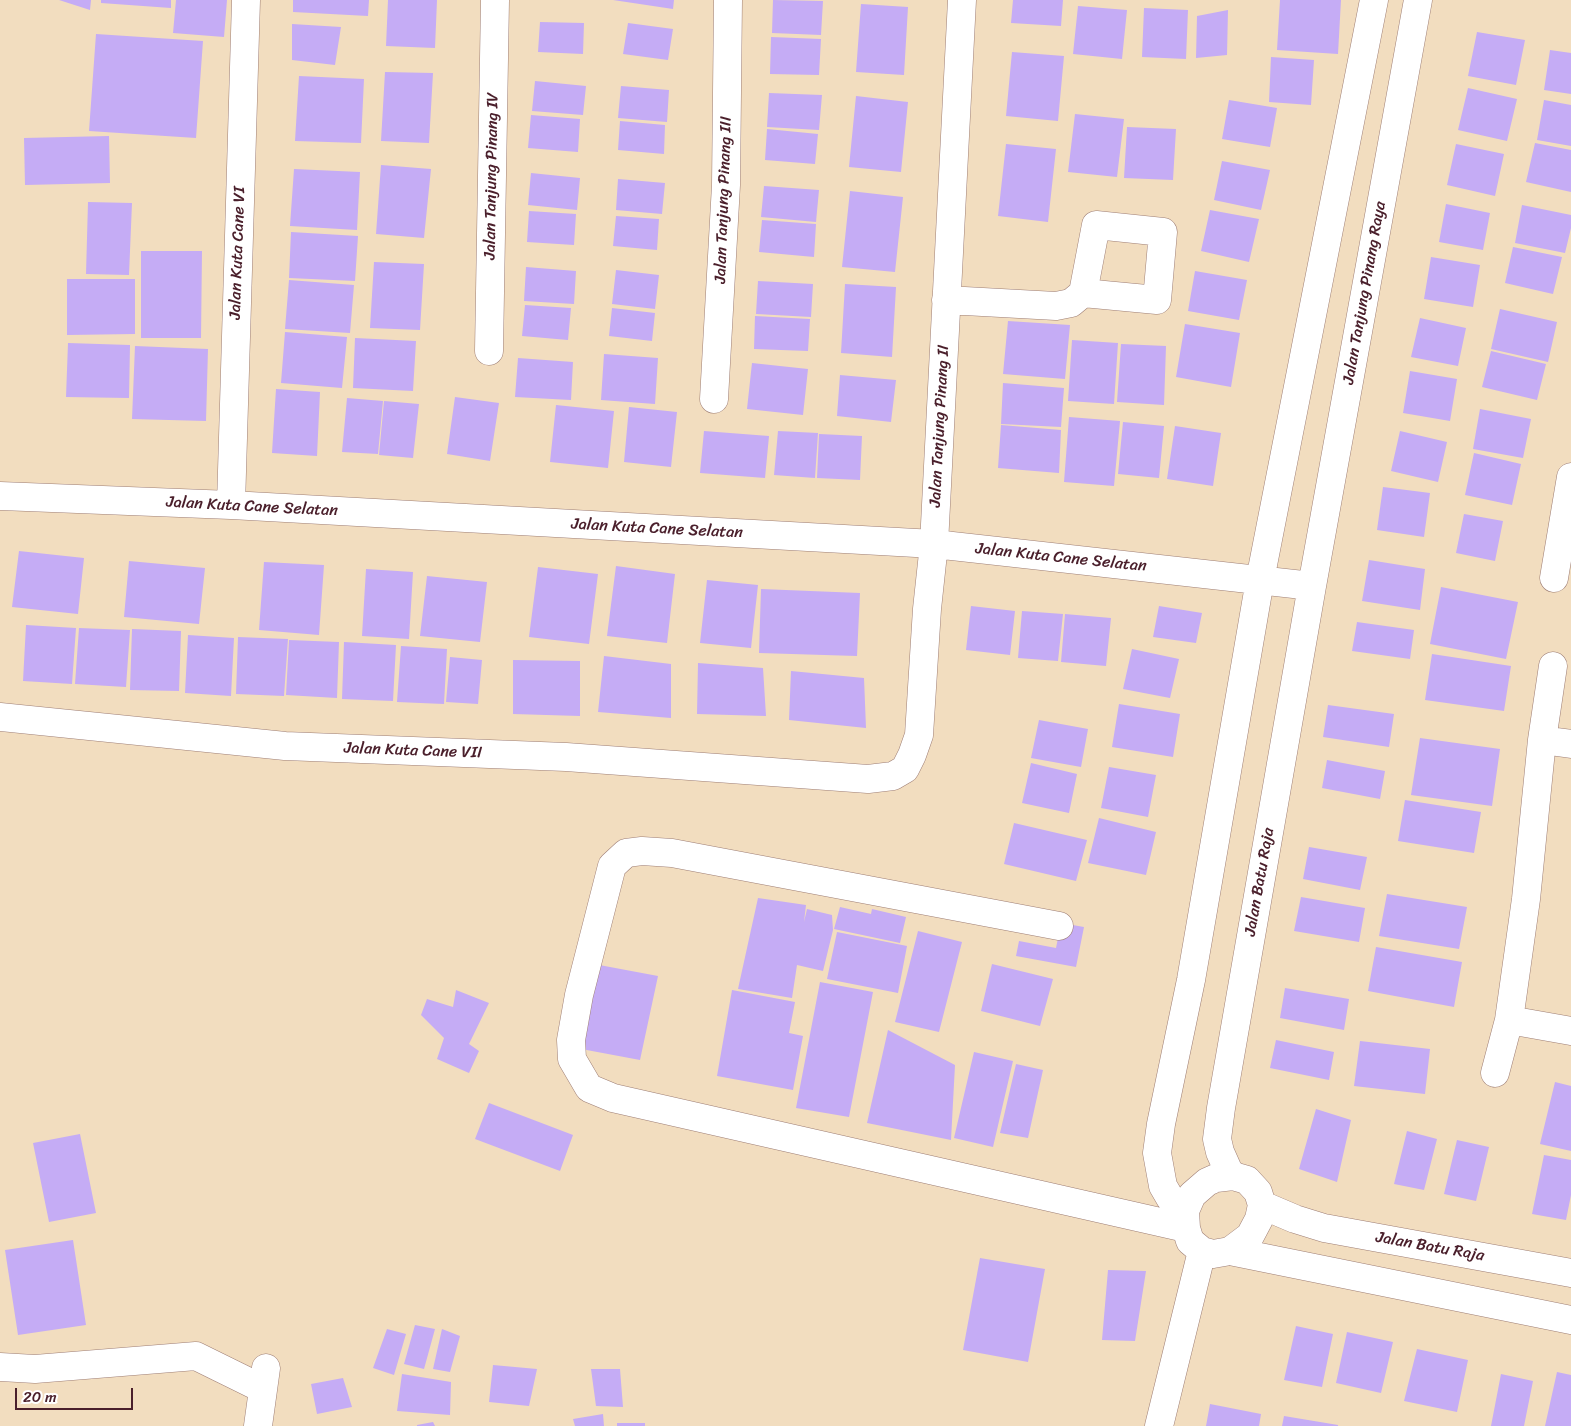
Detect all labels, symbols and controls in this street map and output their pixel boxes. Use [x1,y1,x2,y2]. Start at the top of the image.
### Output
street label: Jalan Tanjung Pinang IV [481,92,503,260]
street label: Jalan Tanjung Pinang III [711,116,737,284]
street label: Jalan Kuta Cane VI [226,186,250,320]
street label: Jalan Tanjung Pinang Raya [1339,200,1391,386]
street label: Jalan Tanjung Pinang II [926,344,954,508]
street label: Jalan Kuta Cane Selatan [166,493,338,521]
street label: Jalan Kuta Cane Selatan [571,515,743,543]
street label: Jalan Kuta Cane Selatan [974,539,1148,577]
street label: Jalan Kuta Cane VII [344,739,482,763]
street label: Jalan Batu Raja [1241,826,1279,938]
street label: Jalan Batu Raja [1374,1228,1486,1266]
scale bar [18,1378,135,1410]
text: 20 m [23,1384,57,1410]

